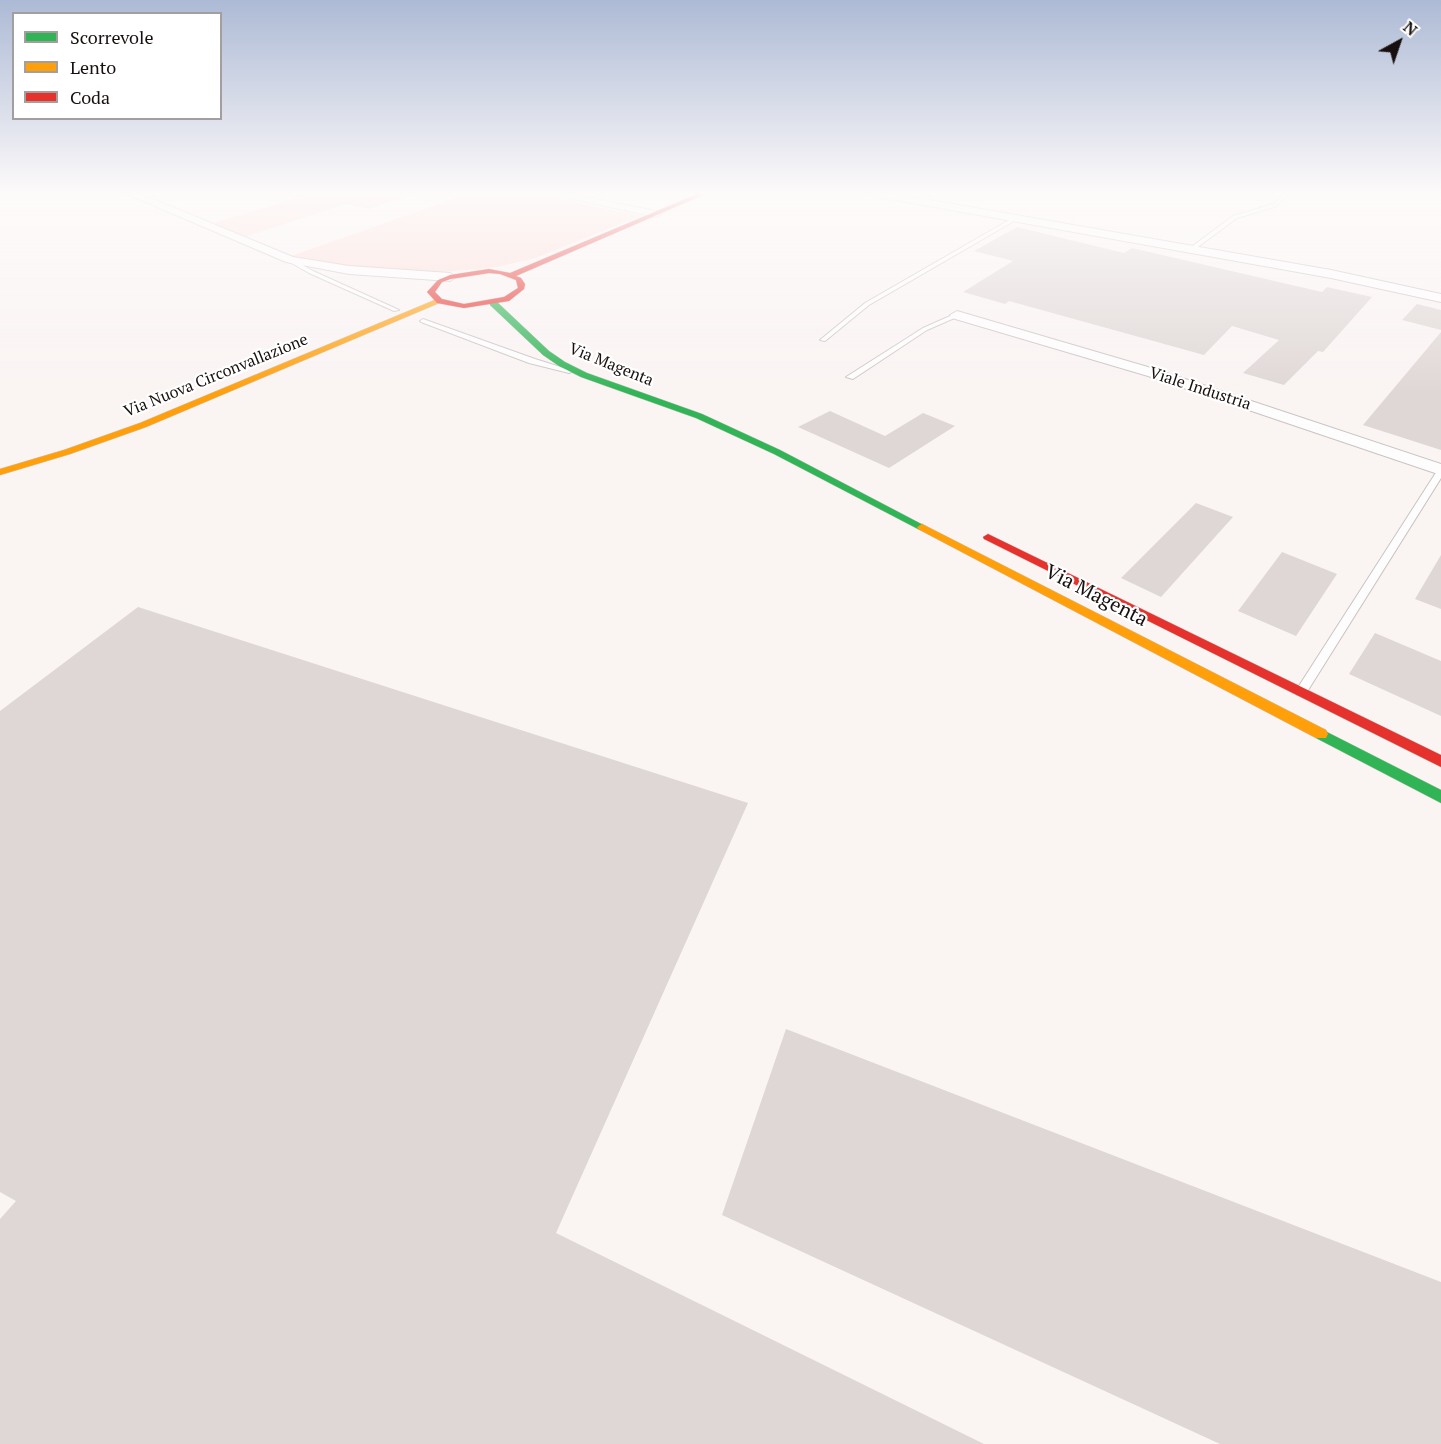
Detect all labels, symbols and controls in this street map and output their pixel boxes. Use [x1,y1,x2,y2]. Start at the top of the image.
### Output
legend [12,12,222,120]
north arrow [1369,12,1429,72]
text: N [1399,16,1422,41]
text: Scorrevole [70,25,153,49]
text: Lento [70,55,116,79]
text: Coda [70,85,110,109]
street label: Via Nuova Circonvallazione [121,330,311,422]
street label: Via Magenta [566,339,656,391]
street label: Viale Industria [1147,364,1253,414]
street label: Via Magenta [1041,560,1151,632]

